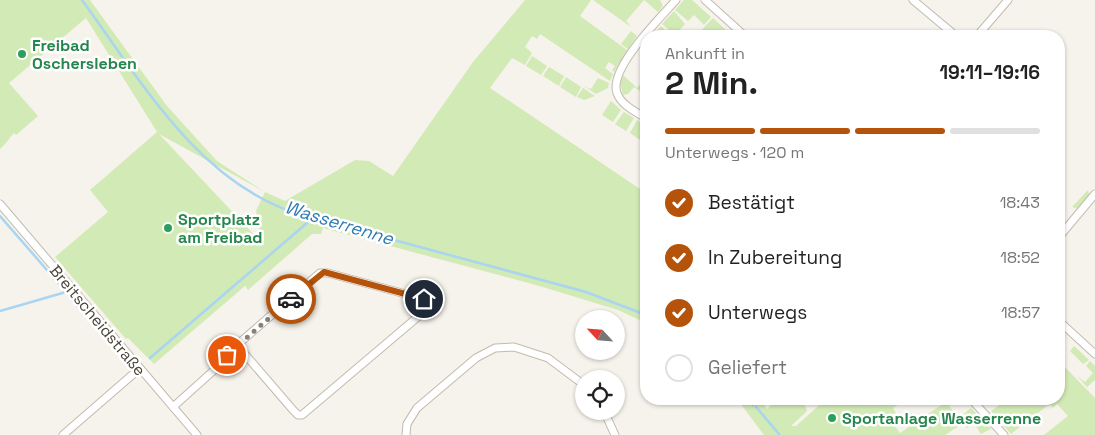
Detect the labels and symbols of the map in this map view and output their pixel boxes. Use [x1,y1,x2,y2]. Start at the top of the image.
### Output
place label: Freibad Oschersleben [32,35,137,74]
marker: Freibad Oschersleben [16,48,28,60]
water label: Wasserrenne [282,195,397,250]
place label: Sportplatz am Freibad [178,209,263,248]
marker: Sportplatz am Freibad [162,222,174,234]
street label: Breitscheidstraße [45,260,150,380]
courier [266,274,316,324]
pin [403,278,445,320]
north arrow [575,310,625,360]
pin [206,334,248,376]
place label: Sportanlage Wasserrenne [842,408,1041,429]
marker: Sportanlage Wasserrenne [826,412,838,424]

